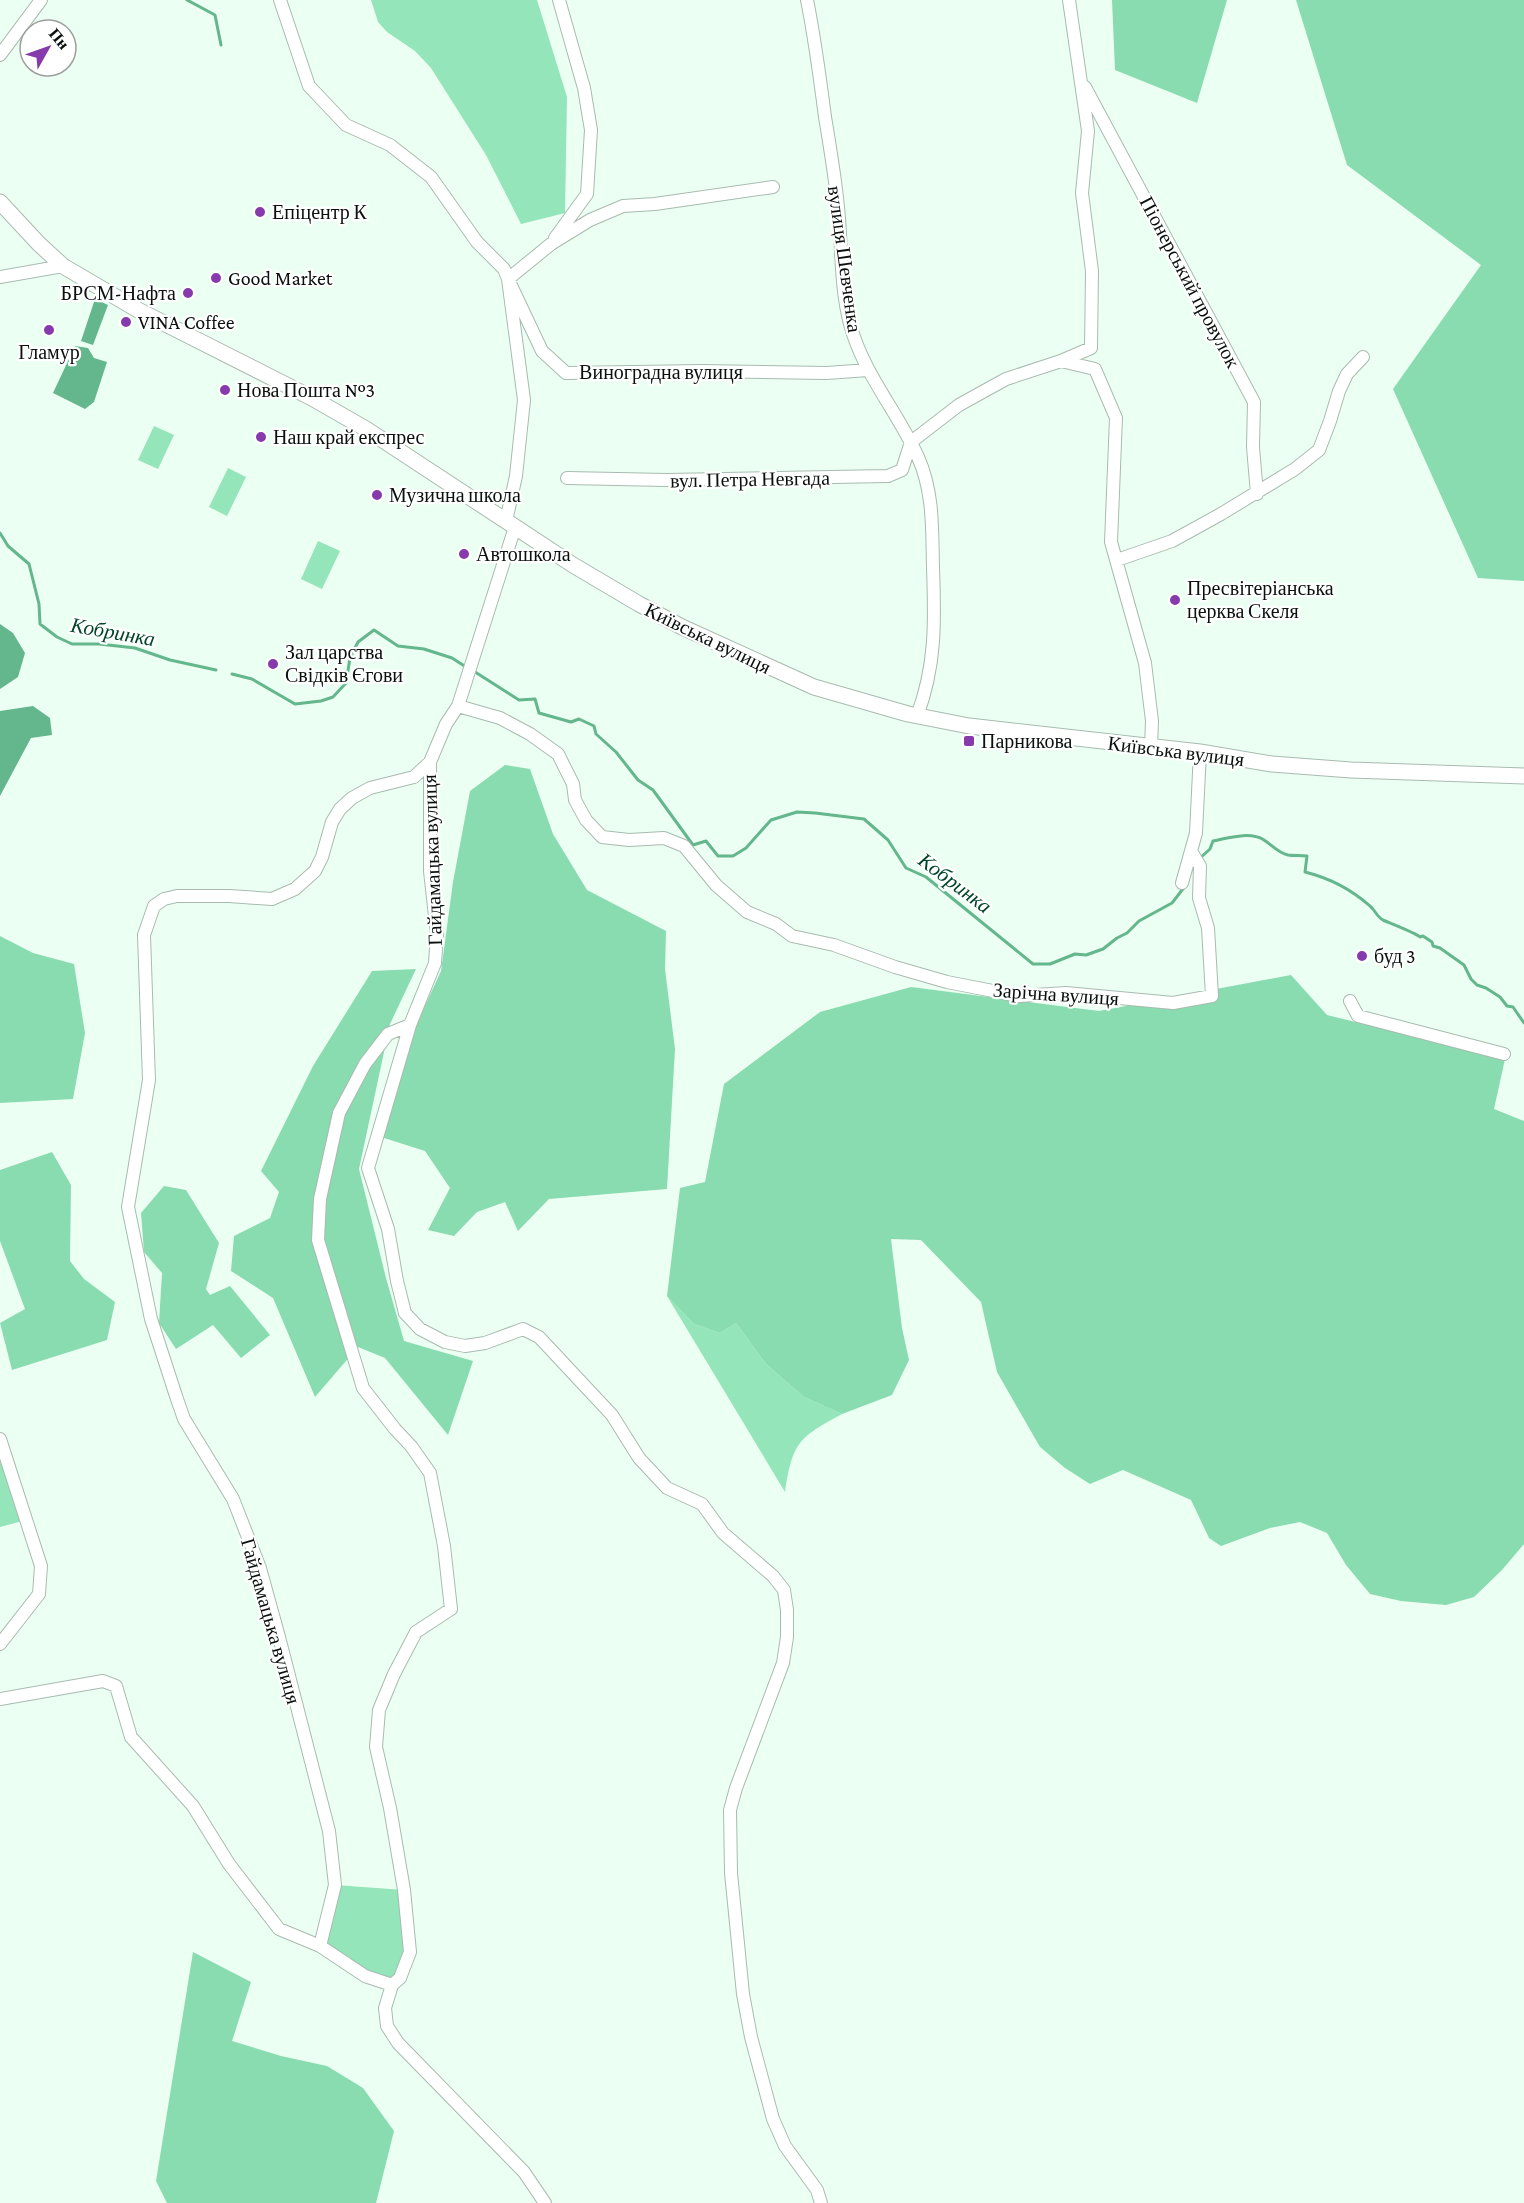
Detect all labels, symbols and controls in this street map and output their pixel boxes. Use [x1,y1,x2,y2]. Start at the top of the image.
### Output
north arrow [18,18,78,78]
text: Пн [46,25,73,52]
street label: вулиця Шевченка [823,184,866,334]
street label: Піонерський провулок [1135,193,1245,372]
place label: Епіцентр К [272,201,367,224]
marker: Епіцентр К [253,205,267,219]
place label: Good Market [228,267,333,289]
marker: Good Market [209,271,223,285]
place label: БРСМ-Нафта [61,282,176,305]
marker: БРСМ-Нафта [181,286,195,300]
place label: VINA Coffee [138,311,235,333]
marker: VINA Coffee [119,315,133,329]
marker: Гламур [42,323,56,337]
place label: Гламур [18,341,80,364]
street label: Виноградна вулиця [579,361,743,384]
place label: Нова Пошта №3 [237,379,375,401]
marker: Нова Пошта №3 [218,383,232,397]
place label: Наш край експрес [273,426,425,449]
marker: Наш край експрес [254,430,268,444]
street label: вул. Петра Невгада [670,467,830,492]
place label: Музична школа [389,484,521,507]
marker: Музична школа [370,488,384,502]
place label: Автошкола [476,543,571,565]
marker: Автошкола [457,547,471,561]
place label: Пресвітеріанська церква Скеля [1187,577,1334,623]
marker: Пресвітеріанська церква Скеля [1168,593,1182,607]
street label: Київська вулиця [641,598,775,679]
water label: Кобринка [68,613,157,651]
place label: Зал царства Свідків Єгови [285,641,403,687]
marker: Зал царства Свідків Єгови [266,657,280,671]
place label: Парникова [981,730,1073,753]
street label: Київська вулиця [1106,732,1246,771]
marker: Парникова [962,734,976,748]
street label: Гайдамацька вулиця [418,774,447,946]
water label: Кобринка [913,847,996,918]
place label: буд 3 [1374,945,1416,968]
marker: буд 3 [1355,949,1369,963]
street label: Зарічна вулиця [992,979,1120,1010]
street label: Гайдамацька вулиця [236,1536,305,1707]

